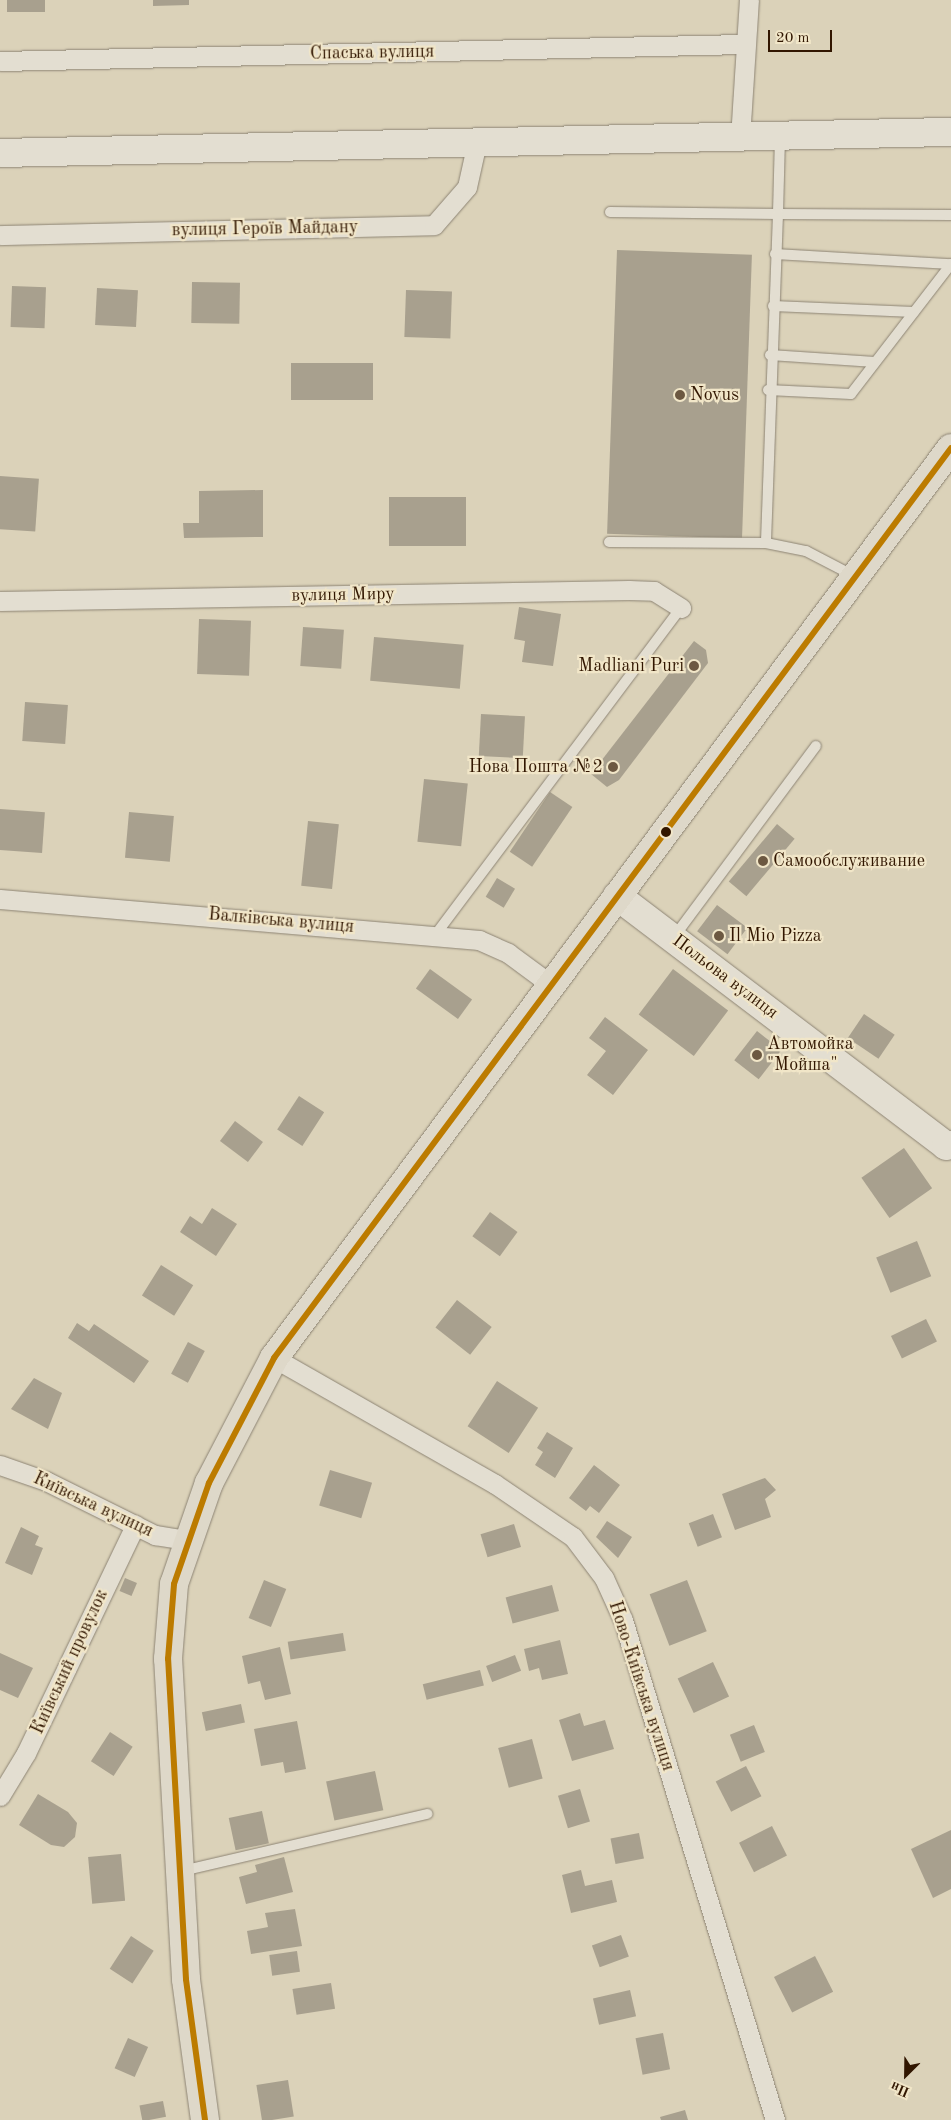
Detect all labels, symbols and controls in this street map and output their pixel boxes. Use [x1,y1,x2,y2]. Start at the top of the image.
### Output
scale bar [771,20,835,52]
text: 20 m [776,31,810,46]
street label: Спаська вулиця [310,41,434,65]
street label: вулиця Героїв Майдану [171,217,359,241]
place label: Novus [690,384,739,406]
marker: Novus [674,389,686,401]
street label: вулиця Миру [291,583,395,607]
place label: Madliani Puri [578,655,684,677]
marker: Madliani Puri [688,660,700,672]
place label: Нова Пошта №2 [468,756,603,778]
marker: Нова Пошта №2 [607,761,619,773]
unlabelled marker [661,827,671,837]
place label: Самообслуживание [773,850,925,872]
marker: Самообслуживание [757,855,769,867]
street label: Валківська вулиця [207,904,355,938]
place label: Il Mio Pizza [729,925,822,947]
street label: Польова вулиця [668,930,782,1024]
marker: Il Mio Pizza [713,930,725,942]
place label: Автомойка "Мойша" [767,1034,854,1076]
marker: Автомойка "Мойша" [751,1049,763,1061]
street label: Київська вулиця [30,1468,156,1542]
street label: Київський провулок [27,1586,113,1738]
street label: Ново-Київська вулиця [603,1598,679,1774]
north arrow [881,2050,931,2100]
text: Пн [889,2079,912,2099]

